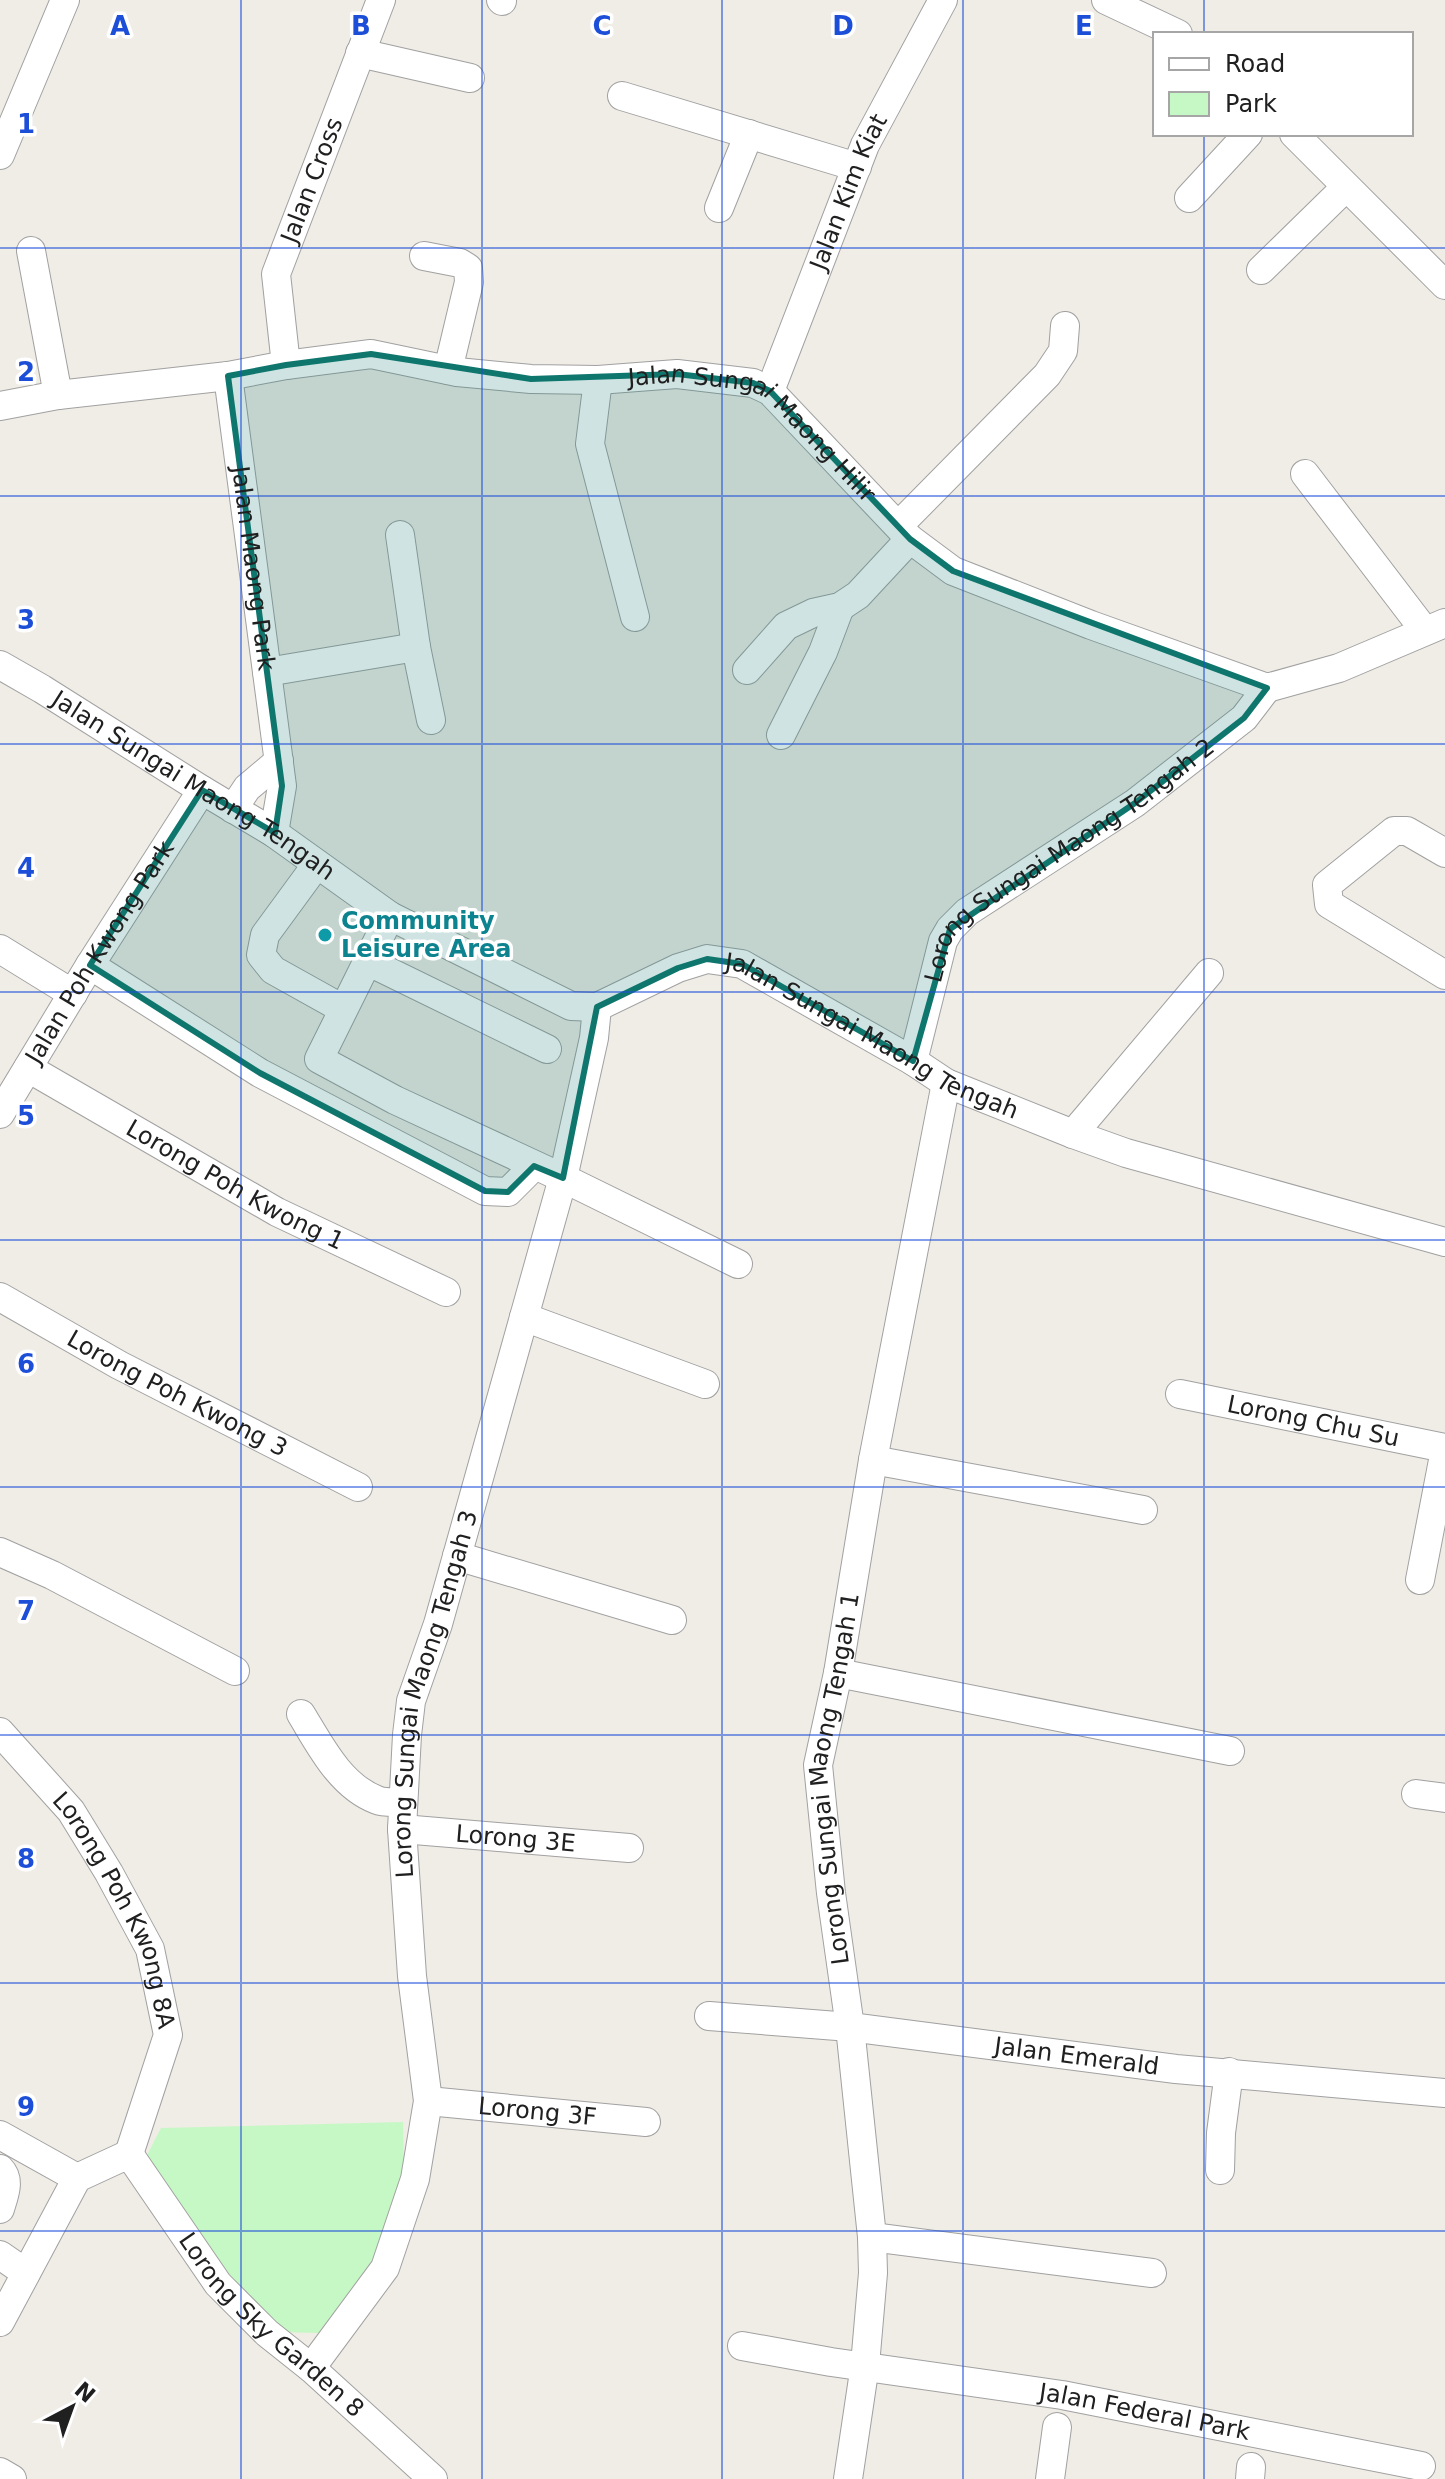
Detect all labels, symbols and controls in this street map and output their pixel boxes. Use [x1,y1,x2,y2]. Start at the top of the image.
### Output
text: A [110,11,130,41]
text: B [351,11,371,41]
text: C [592,11,612,41]
text: D [832,11,854,41]
text: E [1075,11,1093,41]
legend [1153,32,1413,136]
text: Road [1225,50,1285,78]
text: Park [1225,90,1277,118]
text: 1 [17,109,35,139]
street label: Jalan Kim Kiat [803,109,893,276]
street label: Jalan Cross [275,114,349,249]
text: 2 [17,357,35,387]
street label: Jalan Sungai Maong Hilir [625,359,882,508]
street label: Jalan Maong Park [226,462,281,672]
text: 3 [17,605,35,635]
street label: Jalan Sungai Maong Tengah [45,684,340,886]
street label: Lorong Sungai Maong Tengah 2 [919,733,1220,985]
street label: Jalan Poh Kwong Park [19,836,180,1070]
text: 4 [17,853,35,883]
place label: Community Leisure Area [341,907,512,963]
marker: Community Leisure Area [316,926,334,944]
street label: Jalan Sungai Maong Tengah [721,947,1023,1125]
text: 5 [17,1101,35,1131]
street label: Lorong Poh Kwong 1 [121,1114,349,1256]
street label: Lorong Poh Kwong 3 [62,1324,292,1463]
text: 6 [17,1349,35,1379]
street label: Lorong Chu Su [1225,1390,1402,1452]
street label: Lorong Sungai Maong Tengah 3 [388,1507,483,1879]
street label: Lorong Sungai Maong Tengah 1 [804,1590,865,1967]
text: 7 [17,1596,35,1626]
street label: Lorong Poh Kwong 8A [47,1786,180,2032]
street label: Lorong 3E [455,1820,577,1857]
text: 8 [17,1844,35,1874]
street label: Jalan Emerald [991,2031,1161,2081]
text: 9 [17,2092,35,2122]
street label: Lorong 3F [477,2092,598,2131]
street label: Lorong Sky Garden 8 [173,2227,369,2423]
north arrow [32,2367,112,2447]
text: N [70,2377,100,2408]
street label: Jalan Federal Park [1035,2378,1252,2446]

